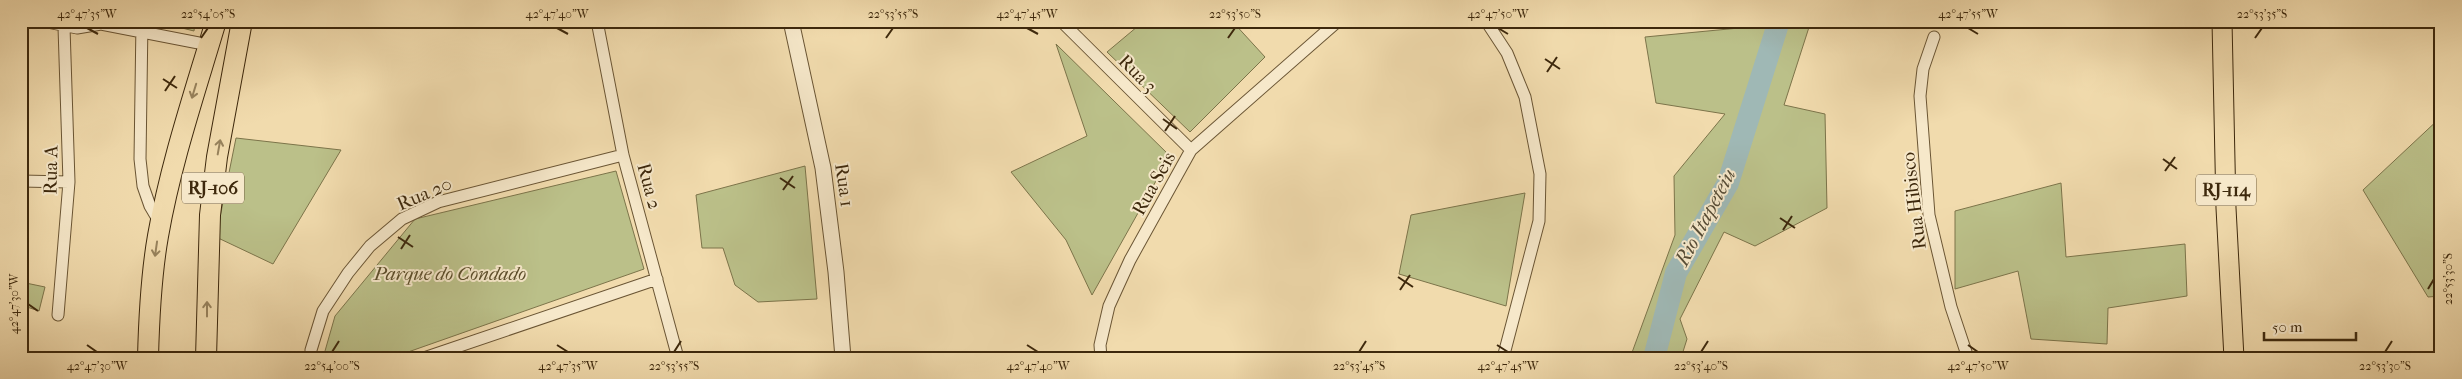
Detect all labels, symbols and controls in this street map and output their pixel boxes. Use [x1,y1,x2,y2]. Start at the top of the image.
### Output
text: 42°47'35"W [57,7,118,21]
text: 22°54'05"S [181,7,235,21]
text: 42°47'40"W [526,7,590,21]
text: 22°53'55"S [868,7,918,21]
text: 42°47'45"W [996,7,1059,21]
text: 22°53'50"S [1209,7,1261,21]
text: 42°47'50"W [1468,7,1530,21]
text: 42°47'55"W [1938,7,1999,21]
text: 22°53'35"S [2237,7,2287,21]
street label: Rua 3 [1114,50,1161,97]
one-way arrow [189,83,198,98]
one-way arrow [214,140,224,156]
street label: Rua A [40,144,62,195]
street label: Rua Seis [1128,148,1180,219]
street label: Rua Hibisco [1897,151,1931,251]
street label: Rua 2 [632,161,666,212]
street label: Rua 1 [830,162,858,208]
water label: Rio Itapeteiu [1669,165,1741,271]
road number: RJ-106 [182,172,244,204]
street label: Rua 20 [394,173,455,215]
road number: RJ-114 [2196,174,2256,206]
one-way arrow [151,241,161,257]
text: 22°53'30"S [2441,253,2455,305]
park label: Parque do Condado [373,263,526,285]
text: 42°47'30"W [7,272,21,334]
one-way arrow [202,301,211,317]
scale bar [2264,309,2357,341]
text: 50 m [2272,318,2303,336]
text: 42°47'30"W [67,359,129,373]
text: 22°54'00"S [304,359,360,373]
text: 42°47'35"W [538,359,599,373]
text: 22°53'55"S [649,359,699,373]
text: 42°47'40"W [1007,359,1071,373]
text: 22°53'45"S [1333,359,1385,373]
text: 42°47'45"W [1477,359,1540,373]
text: 22°53'40"S [1674,359,1728,373]
text: 42°47'50"W [1948,359,2010,373]
text: 22°53'30"S [2359,359,2411,373]

